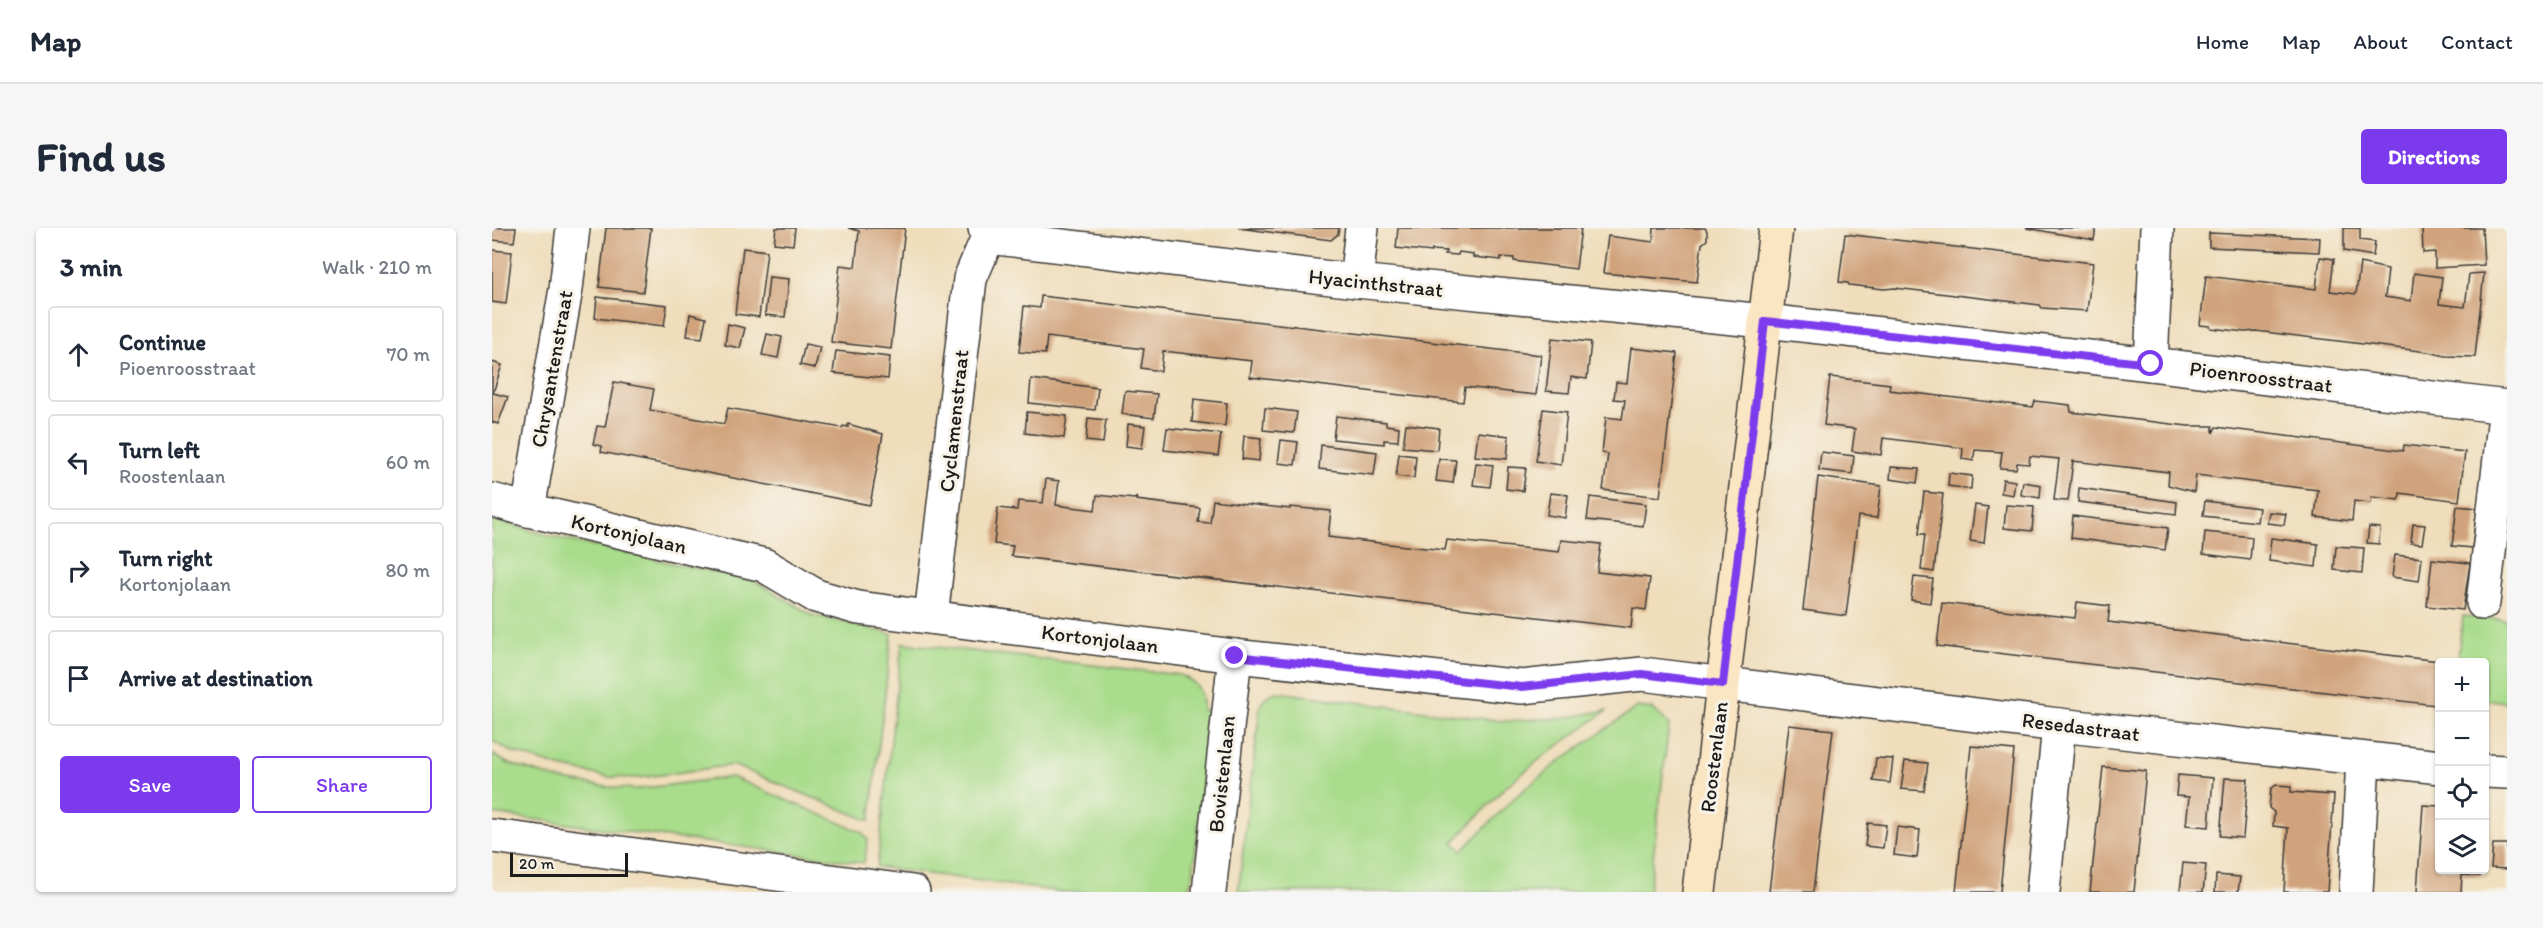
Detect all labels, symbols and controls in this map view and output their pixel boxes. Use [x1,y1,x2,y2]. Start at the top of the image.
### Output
text: Map [30,24,81,58]
text: Home [2196,29,2249,54]
text: Map [2282,29,2321,54]
text: About [2354,29,2408,54]
text: Contact [2441,29,2513,54]
button: Directions [2361,129,2507,184]
text: Find us [36,131,166,182]
text: 3 min [60,251,122,283]
text: Walk · 210 m [322,255,432,279]
street label: Hyacinthstraat [1308,263,1445,302]
street label: Chrysantenstraat [525,288,578,449]
text: Continue [119,329,206,356]
icon: ahead [62,338,95,371]
text: 70 m [386,342,430,366]
street label: Cyclamenstraat [934,348,973,494]
route start [2137,350,2163,376]
street label: Pioenroosstraat [2188,355,2334,398]
text: Pioenroosstraat [119,356,256,380]
text: Turn left [119,437,200,464]
icon: left [62,446,95,479]
text: 60 m [386,450,430,474]
text: Roostenlaan [119,464,225,488]
street label: Kortonjolaan [569,508,689,559]
text: Turn right [119,545,213,572]
icon: right [62,554,95,587]
text: 80 m [385,558,430,582]
text: Kortonjolaan [119,572,231,596]
street label: Kortonjolaan [1040,619,1160,658]
route end [1221,642,1247,668]
map controls [2435,658,2489,874]
button: + [2435,658,2489,712]
icon: arrive [62,662,95,695]
text: Arrive at destination [119,665,313,692]
street label: Roostenlaan [1694,700,1733,814]
street label: Resedastraat [2021,707,2141,746]
button: − [2435,712,2489,766]
street label: Bovistenlaan [1203,714,1240,834]
button: Save [60,756,240,813]
button: Share [252,756,432,813]
button: locate [2435,766,2489,820]
button: layers [2435,820,2489,874]
scale bar [510,850,628,878]
text: 20 m [519,854,554,873]

